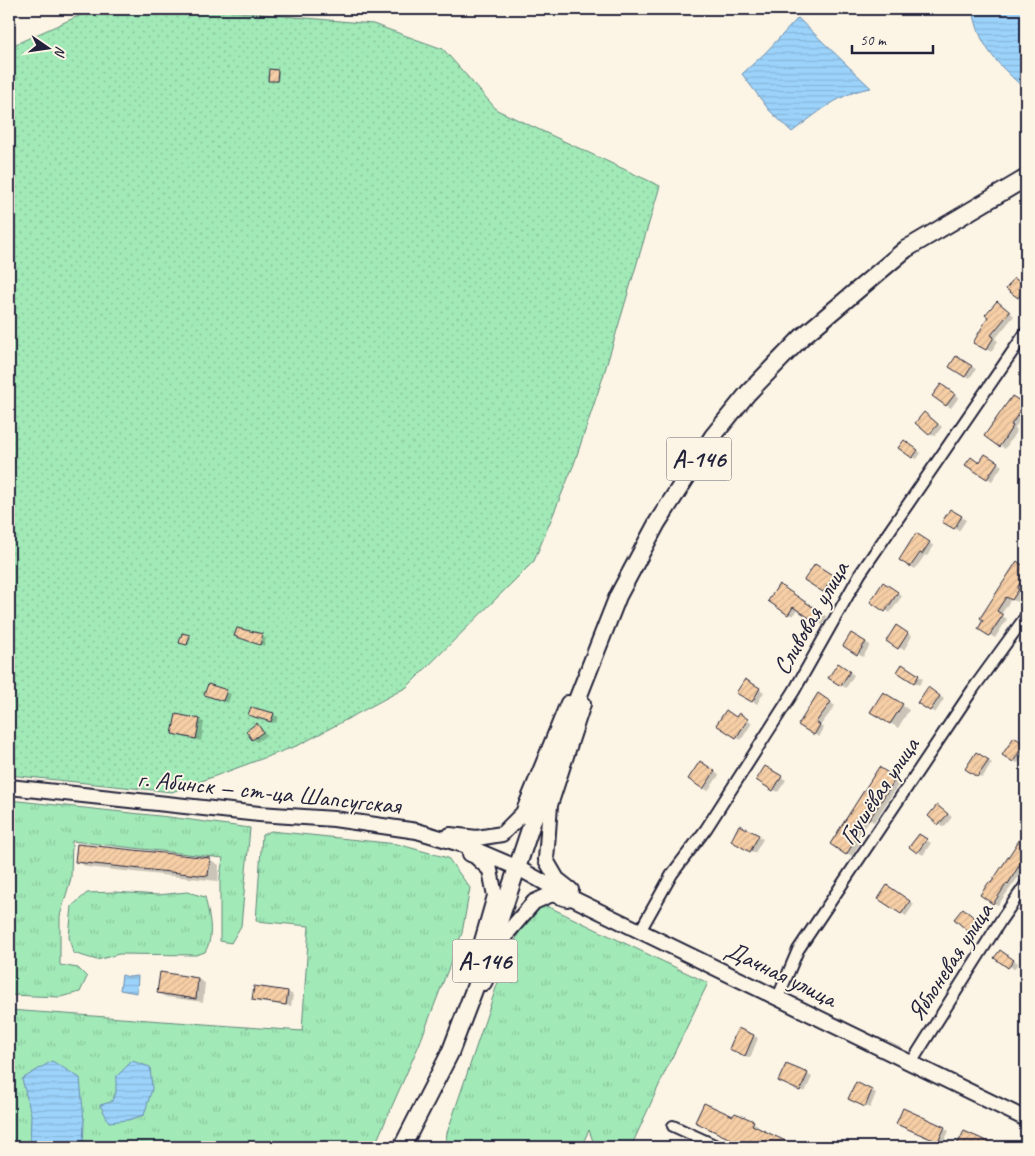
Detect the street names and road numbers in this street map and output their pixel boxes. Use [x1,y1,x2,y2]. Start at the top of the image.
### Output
road number: А-146 [666,438,732,480]
street label: Сливовая улица [766,554,857,681]
street label: Грушёвая улица [831,730,928,851]
street label: г. Абинск — ст-ца Шапсугская [136,762,404,822]
street label: Яблоневая улица [900,895,1001,1027]
street label: Дачная улица [720,933,844,1016]
road number: А-146 [452,939,518,982]

